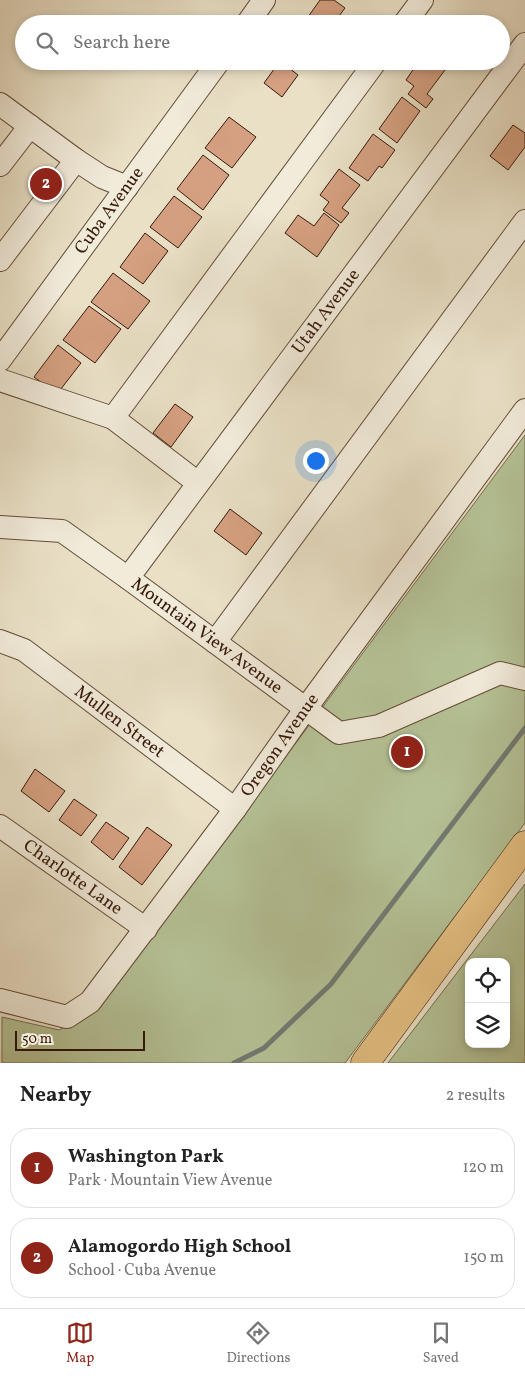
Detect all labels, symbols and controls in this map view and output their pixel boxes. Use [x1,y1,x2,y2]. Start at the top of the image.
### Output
search box [15,15,510,70]
icon: search [33,29,61,57]
text: Search here [73,30,170,56]
street label: Cuba Avenue [69,162,150,260]
pin: 2 [30,165,62,203]
street label: Utah Avenue [286,264,366,359]
your location [303,448,329,474]
street label: Mountain View Avenue [126,572,288,700]
street label: Mullen Street [69,680,170,764]
street label: Oregon Avenue [235,688,325,802]
pin: 1 [391,733,423,771]
street label: Charlotte Lane [18,833,128,921]
map controls [465,958,510,1048]
button: locate [465,958,510,1003]
button: layers [465,1003,510,1048]
scale bar [15,1028,145,1051]
text: 50 m [22,1030,52,1049]
text: Nearby [20,1081,91,1110]
text: 2 results [446,1085,505,1107]
text: Washington Park [68,1144,224,1170]
text: 1 [34,1157,40,1179]
text: 120 m [462,1157,504,1179]
text: Park · Mountain View Avenue [68,1170,272,1192]
text: Alamogordo High School [68,1234,291,1260]
text: 2 [33,1247,41,1269]
text: 150 m [463,1247,504,1269]
text: School · Cuba Avenue [68,1260,216,1282]
tab: Map [66,1319,94,1368]
tab: Directions [226,1319,291,1368]
tab: Saved [423,1319,459,1368]

